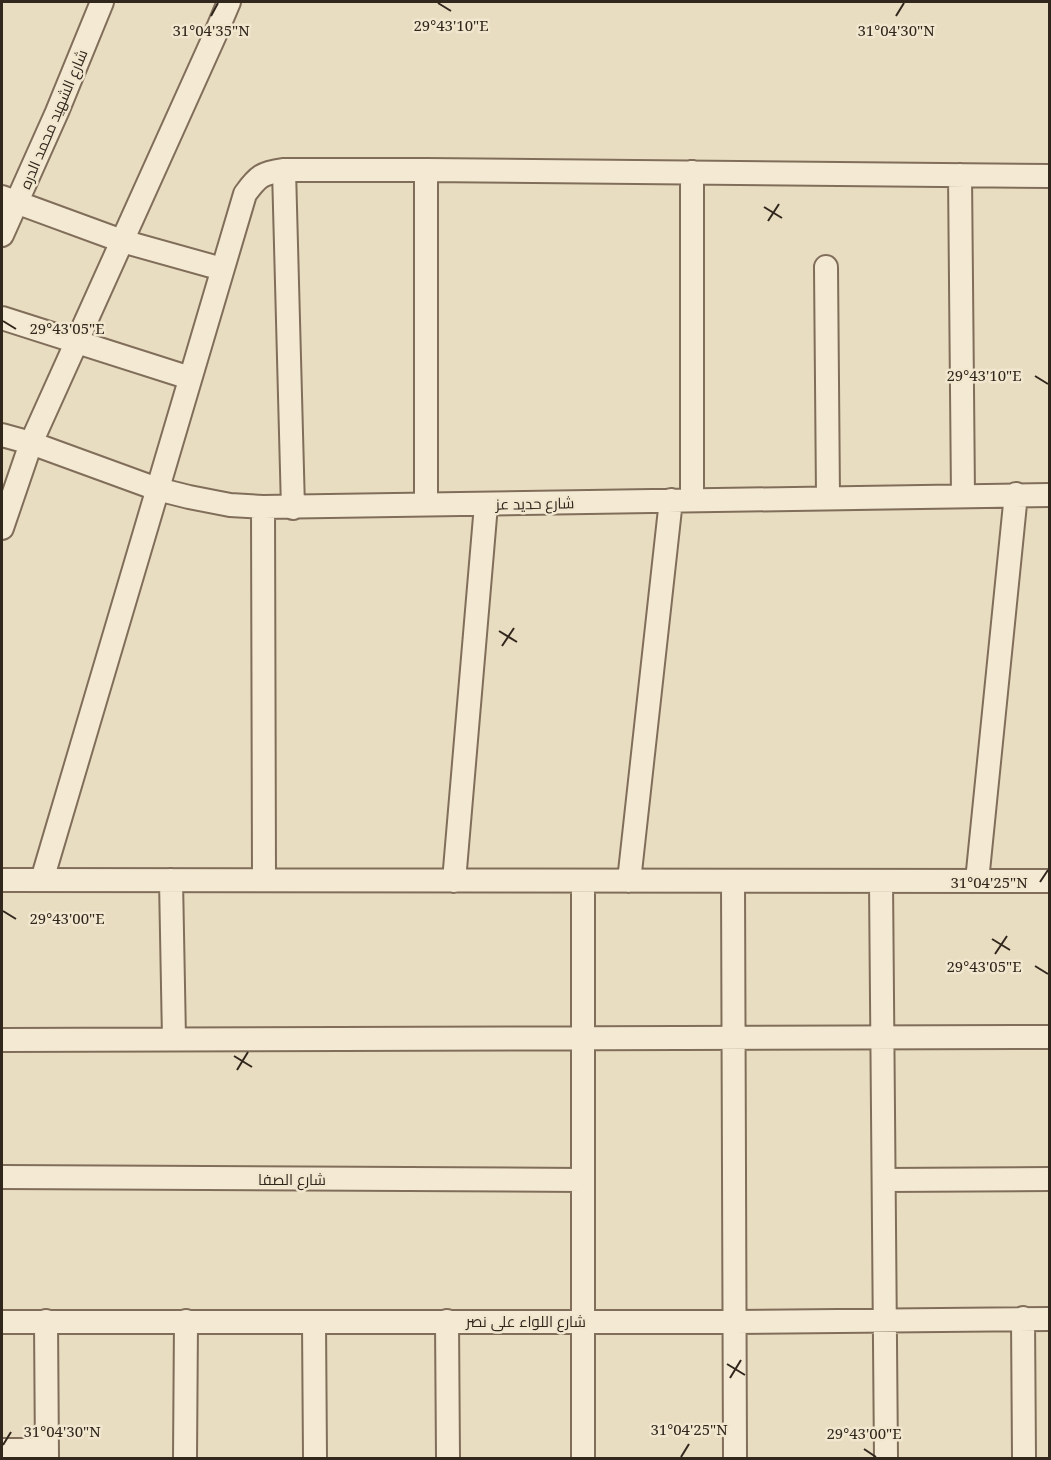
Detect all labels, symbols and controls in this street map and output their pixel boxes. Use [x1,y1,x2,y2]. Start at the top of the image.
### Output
text: 29°43'10"E [413,15,489,35]
text: 31°04'35"N [172,20,250,40]
text: 31°04'30"N [857,20,935,40]
street label: شارع الشهيد محمد الدره [15,46,93,193]
text: 29°43'05"E [29,318,105,338]
text: 29°43'10"E [946,365,1022,385]
street label: شارع حديد عز [495,492,575,516]
text: 31°04'25"N [950,872,1028,892]
text: 29°43'00"E [29,908,105,928]
text: 29°43'05"E [946,956,1022,976]
street label: شارع الصفا [258,1169,326,1191]
street label: شارع اللواء على نصر [465,1311,586,1333]
text: 31°04'25"N [650,1419,728,1439]
text: 31°04'30"N [23,1421,101,1441]
text: 29°43'00"E [826,1423,902,1443]

